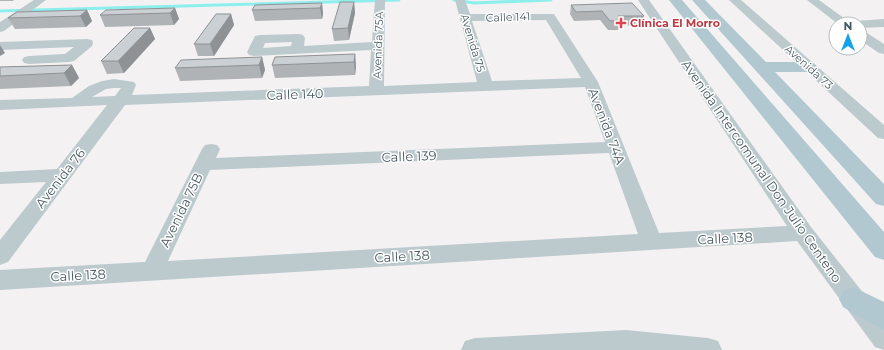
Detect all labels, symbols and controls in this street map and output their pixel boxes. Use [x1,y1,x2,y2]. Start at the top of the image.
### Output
street label: Calle 141 [485,9,531,25]
street label: Avenida 75A [370,11,386,79]
street label: Avenida 75 [458,12,488,74]
place label: Clínica El Morro [630,16,720,30]
north arrow [828,16,868,56]
marker: Clínica El Morro [615,17,627,29]
text: N [844,19,852,33]
street label: Avenida 73 [782,42,836,92]
street label: Avenida Intercomunal Don Julio Centeno [679,57,845,285]
street label: Calle 140 [266,85,324,103]
street label: Avenida 74A [585,86,629,167]
street label: Avenida 76 [32,145,88,211]
street label: Calle 139 [381,147,437,165]
street label: Avenida 75B [156,170,206,250]
street label: Calle 138 [697,229,753,247]
street label: Calle 138 [374,247,430,265]
street label: Calle 138 [50,266,106,284]

